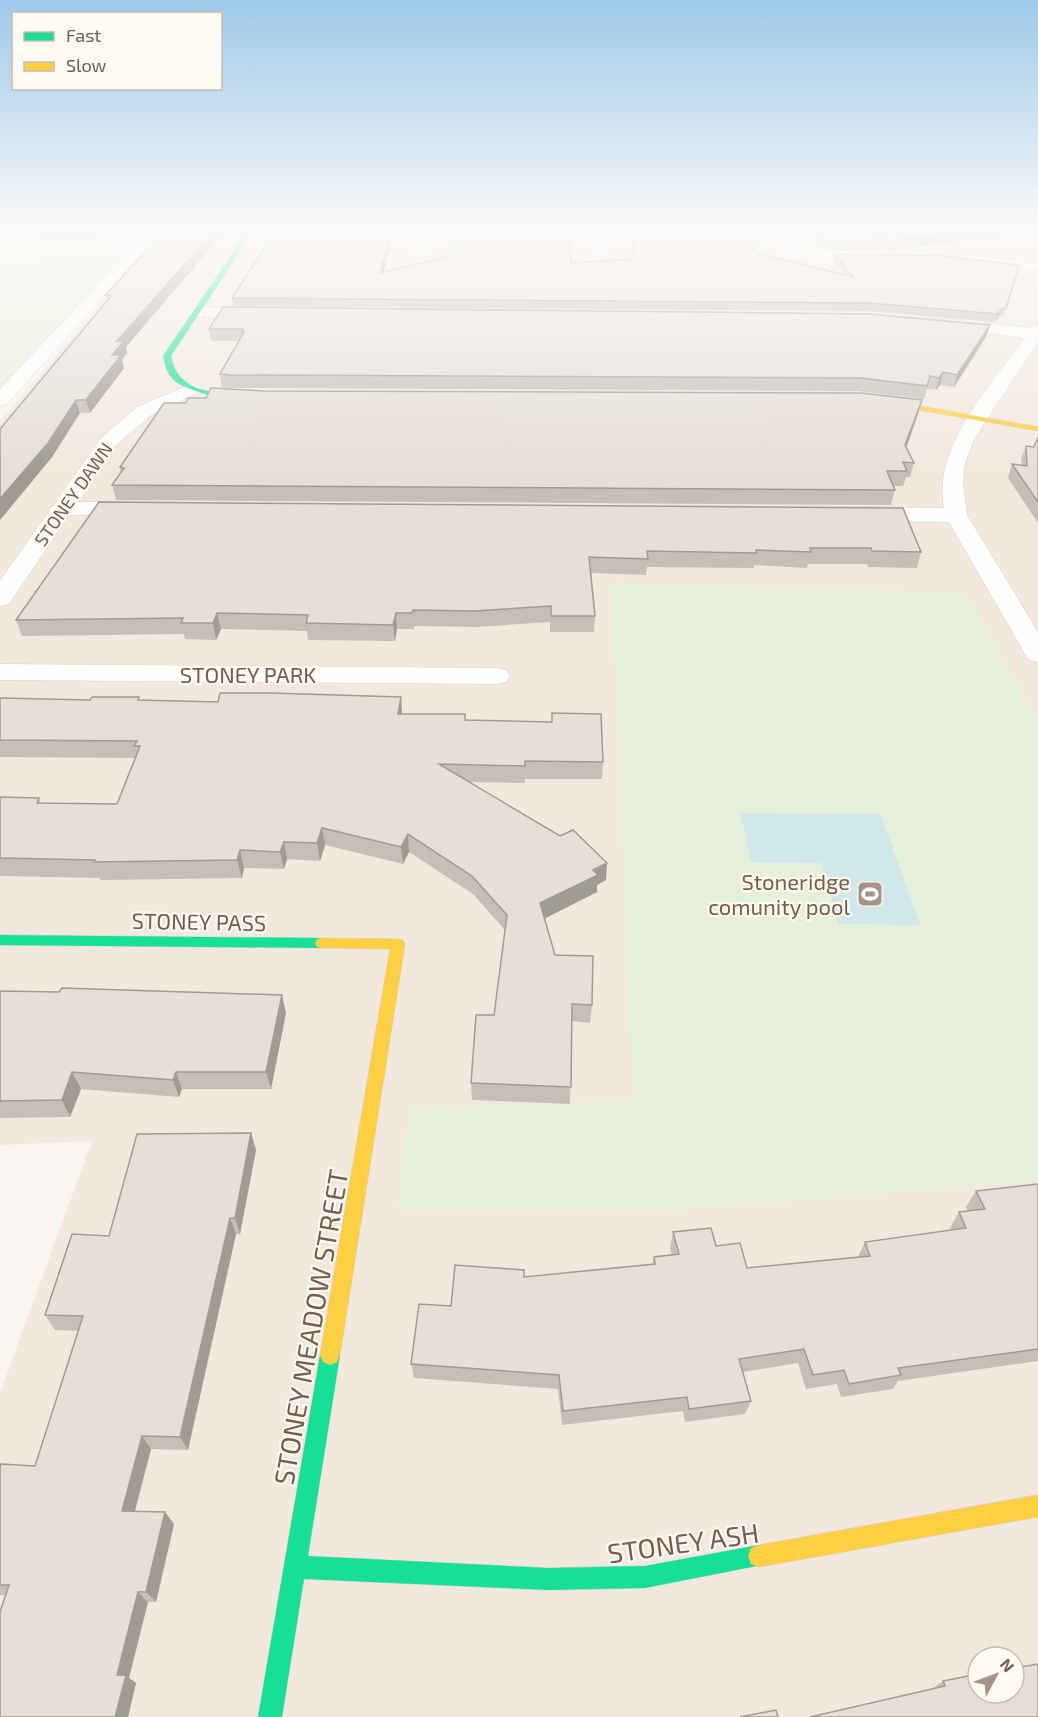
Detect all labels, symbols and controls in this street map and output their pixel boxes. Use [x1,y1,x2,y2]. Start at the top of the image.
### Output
legend [12,12,222,90]
text: Fast [66,24,101,46]
text: Slow [66,54,107,76]
street label: STONEY DAWN [29,438,117,550]
street label: STONEY PARK [180,661,316,687]
place label: Stoneridge comunity pool [708,868,850,919]
sports icon: Stoneridge comunity pool [855,879,885,909]
street label: STONEY PASS [131,907,267,935]
street label: STONEY MEADOW STREET [267,1167,354,1487]
street label: STONEY ASH [605,1516,761,1568]
north arrow [966,1645,1026,1705]
text: N [997,1654,1019,1675]

